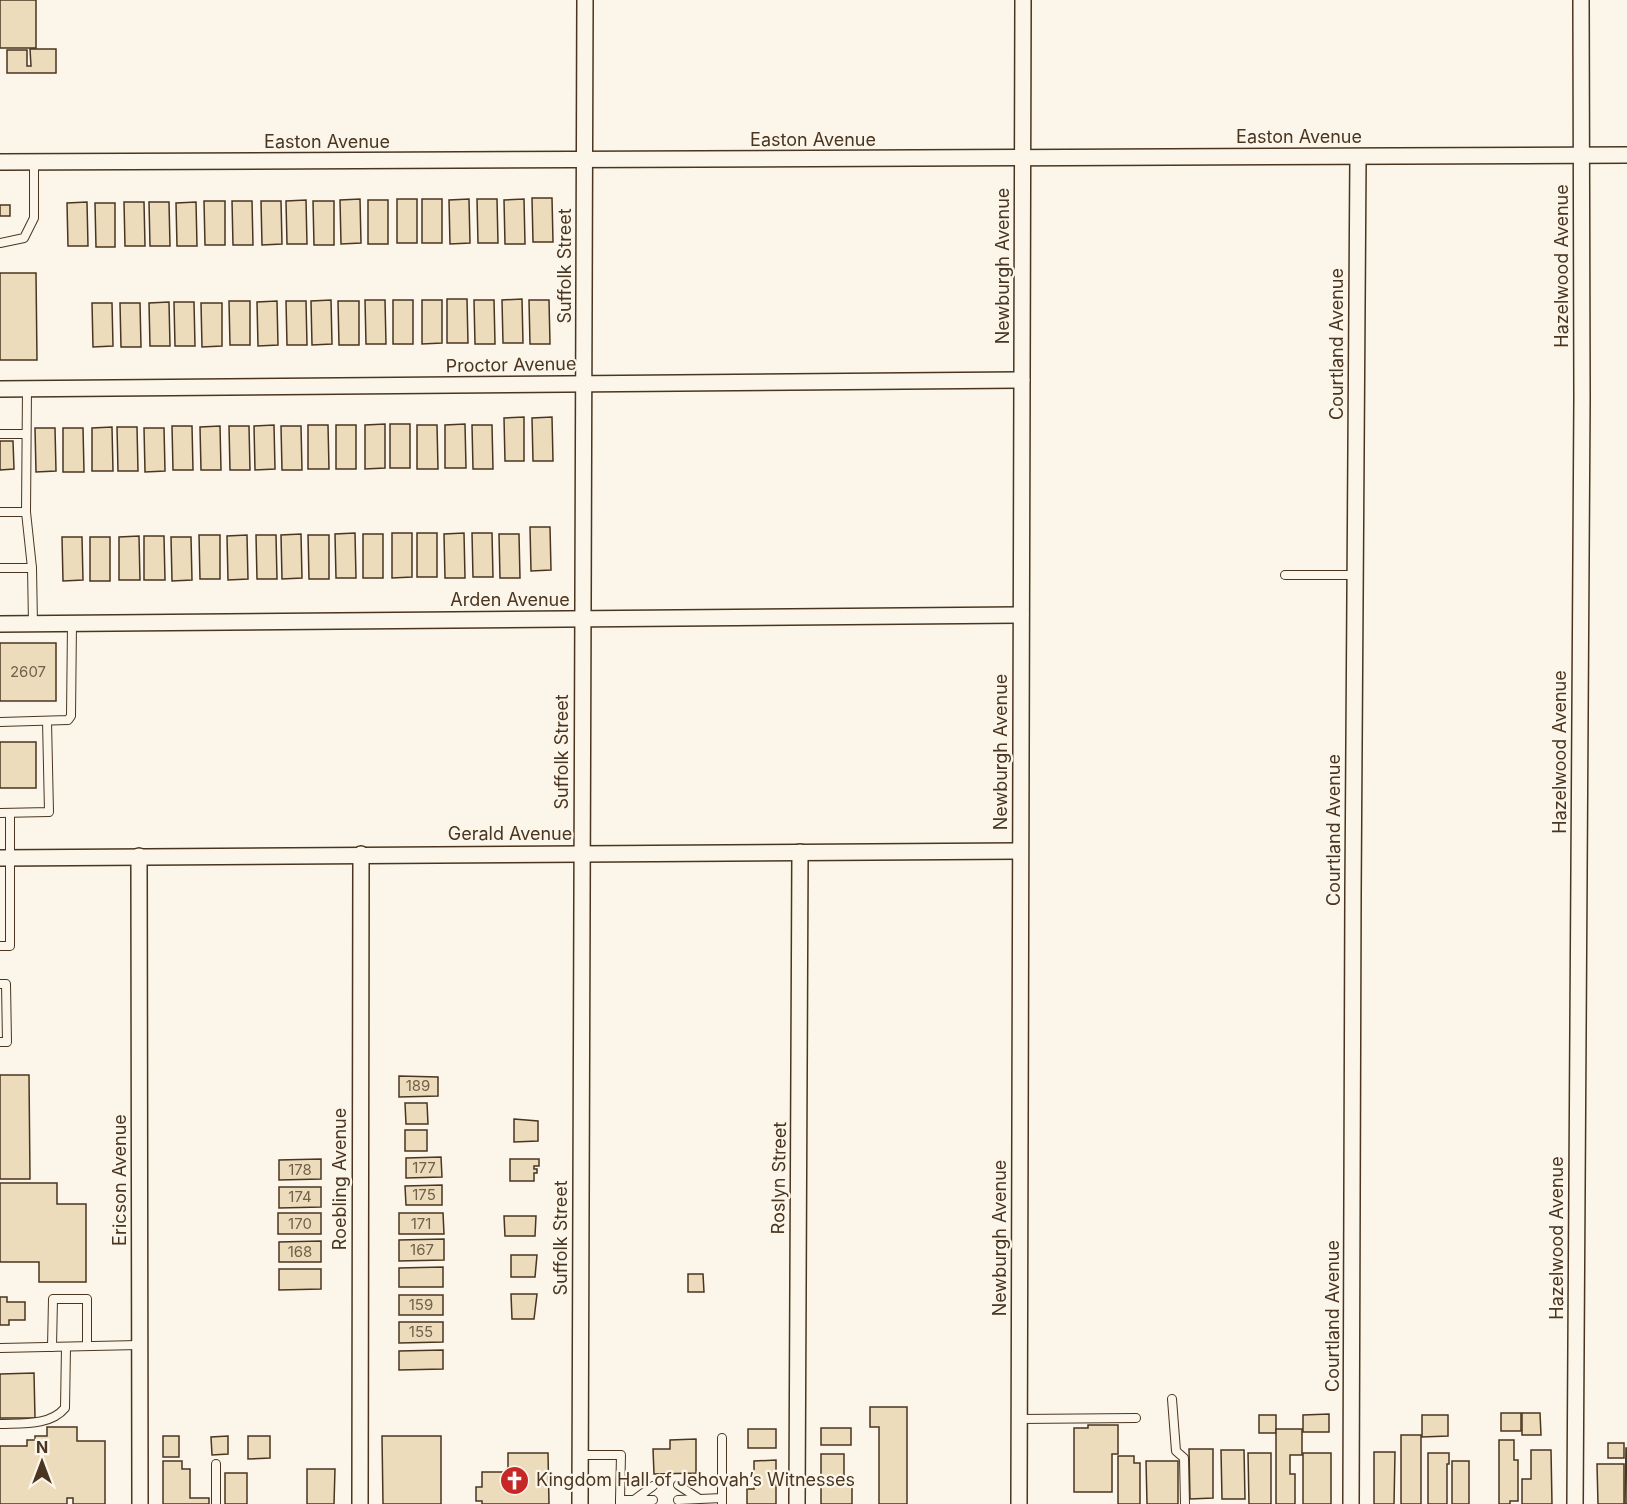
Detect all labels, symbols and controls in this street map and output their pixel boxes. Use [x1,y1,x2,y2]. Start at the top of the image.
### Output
street label: Easton Avenue [1236,126,1362,147]
street label: Easton Avenue [750,129,876,150]
street label: Easton Avenue [264,131,390,152]
street label: Hazelwood Avenue [1551,184,1572,348]
street label: Newburgh Avenue [992,188,1013,344]
street label: Suffolk Street [554,208,575,324]
street label: Courtland Avenue [1326,268,1347,420]
street label: Proctor Avenue [446,353,576,376]
street label: Arden Avenue [450,589,570,610]
house number: 2607 [10,662,46,681]
street label: Hazelwood Avenue [1549,670,1570,834]
street label: Newburgh Avenue [990,674,1011,830]
street label: Suffolk Street [551,694,572,810]
street label: Courtland Avenue [1323,754,1344,906]
street label: Gerald Avenue [448,823,572,844]
house number: 189 [406,1076,430,1095]
street label: Roebling Avenue [329,1108,350,1250]
street label: Ericson Avenue [109,1114,130,1246]
street label: Roslyn Street [767,1121,790,1235]
street label: Hazelwood Avenue [1546,1156,1567,1320]
house number: 177 [412,1158,436,1177]
house number: 178 [288,1160,312,1179]
street label: Newburgh Avenue [989,1160,1010,1316]
street label: Suffolk Street [550,1180,571,1296]
house number: 175 [412,1185,436,1204]
house number: 174 [288,1187,312,1206]
house number: 170 [288,1214,312,1233]
house number: 171 [411,1214,431,1233]
house number: 167 [410,1240,434,1259]
street label: Courtland Avenue [1322,1240,1343,1392]
house number: 168 [288,1242,312,1261]
house number: 159 [409,1295,433,1314]
house number: 155 [409,1322,433,1341]
north arrow [12,1432,72,1492]
text: N [36,1437,48,1457]
church icon: Kingdom Hall of Jehovah’s Witnesses [499,1464,531,1496]
place label: Kingdom Hall of Jehovah’s Witnesses [536,1469,855,1490]

